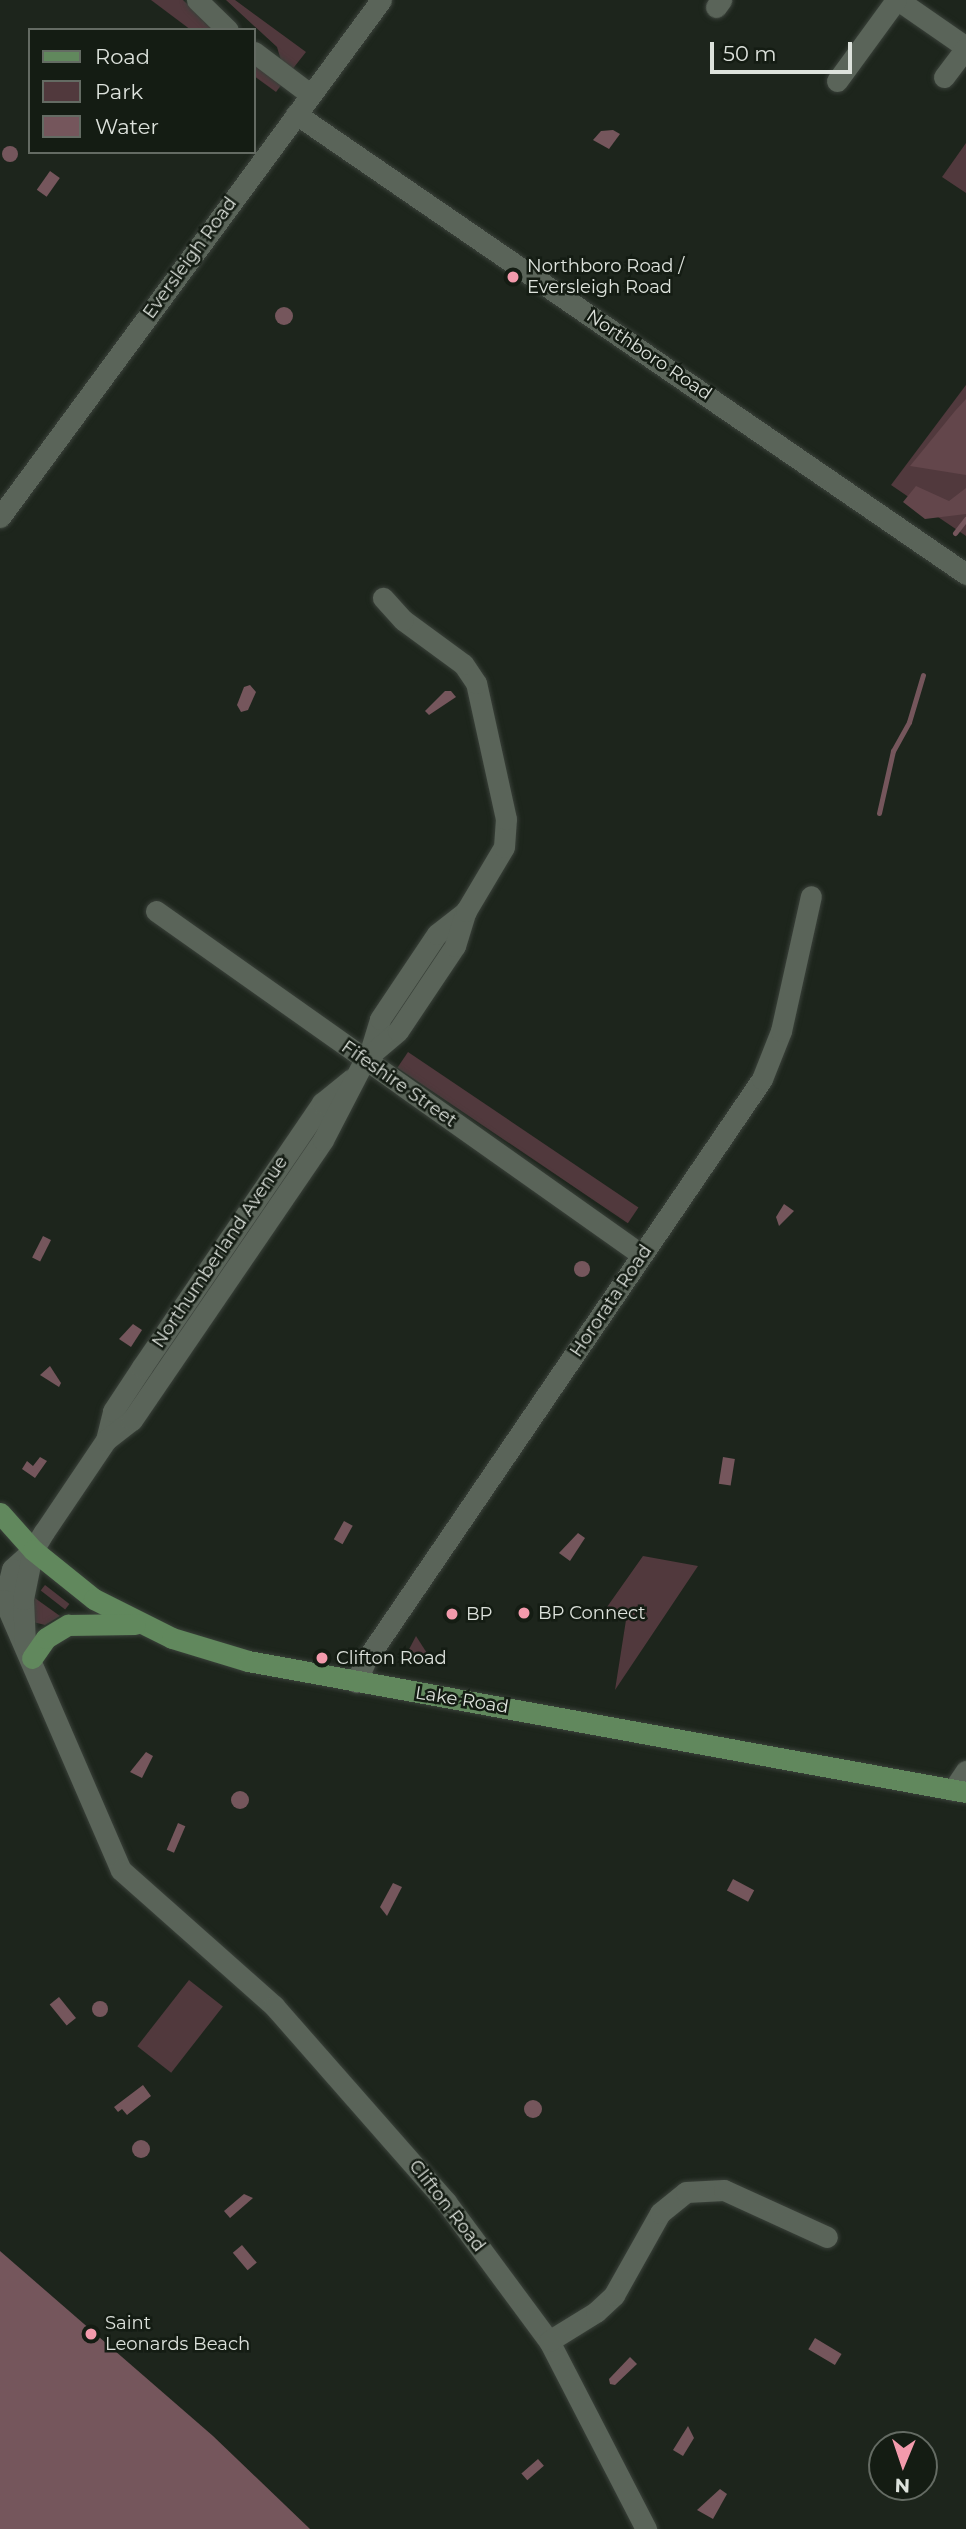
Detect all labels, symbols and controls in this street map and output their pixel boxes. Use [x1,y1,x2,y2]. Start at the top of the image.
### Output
legend [28,28,256,154]
scale bar [714,28,856,72]
text: 50 m [723,41,777,66]
text: Road [95,44,150,69]
text: Park [95,79,143,104]
text: Water [95,114,159,139]
street label: Eversleigh Road [139,193,241,323]
place label: Northboro Road / Eversleigh Road [527,256,684,298]
marker: Northboro Road / Eversleigh Road [505,269,521,285]
street label: Northboro Road [582,305,716,405]
street label: Fifeshire Street [337,1036,461,1132]
street label: Northumberland Avenue [148,1152,292,1352]
street label: Hororata Road [566,1241,656,1361]
place label: BP Connect [538,1602,646,1624]
place label: BP [466,1603,492,1625]
marker: BP Connect [516,1605,532,1621]
marker: BP [444,1606,460,1622]
place label: Clifton Road [336,1647,447,1669]
marker: Clifton Road [314,1650,330,1666]
street label: Lake Road [414,1682,510,1718]
street label: Clifton Road [404,2156,490,2256]
place label: Saint Leonards Beach [105,2313,250,2356]
marker: Saint Leonards Beach [83,2326,99,2342]
north arrow [868,2431,938,2501]
text: N [894,2474,910,2497]

